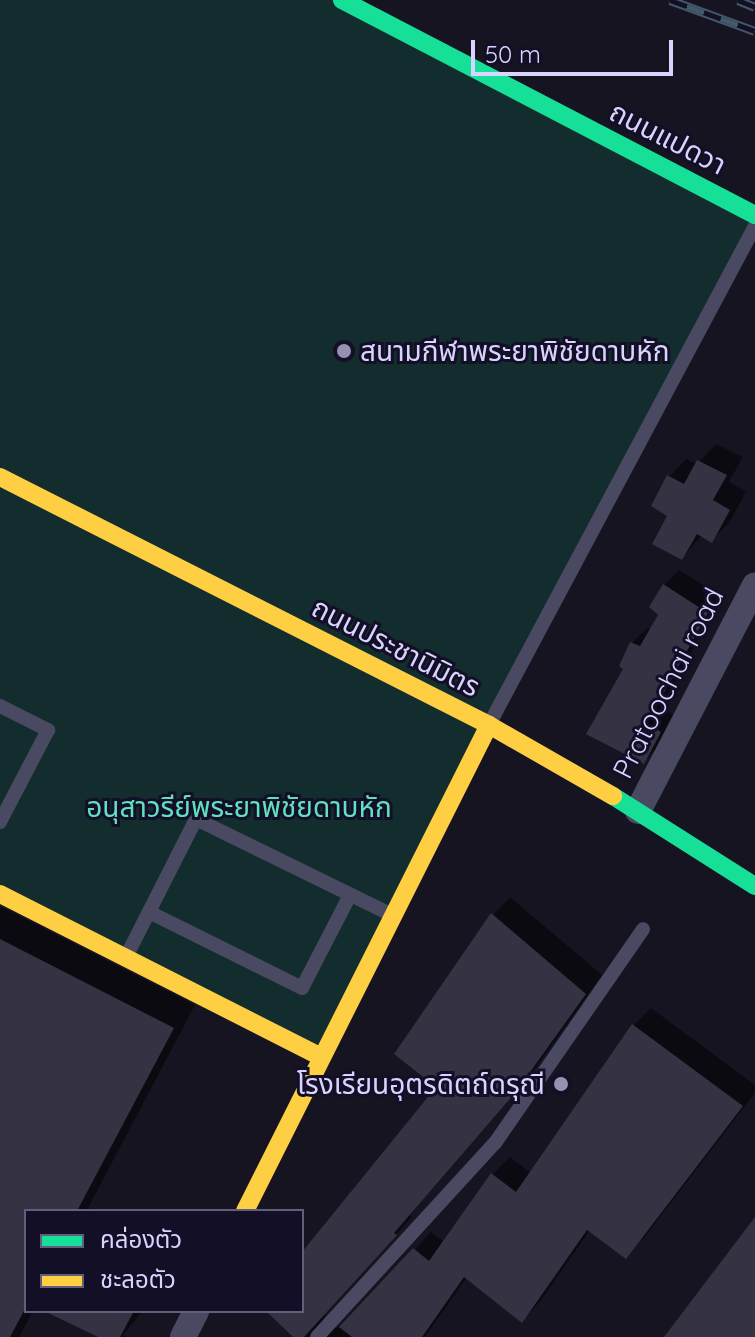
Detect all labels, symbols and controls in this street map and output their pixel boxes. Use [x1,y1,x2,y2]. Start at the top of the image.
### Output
scale bar [475,24,677,74]
text: 50 m [485,39,541,69]
street label: ถนนแปดวา [604,94,732,182]
place label: สนามกีฬาพระยาพิชัยดาบหัก [360,334,669,368]
marker: สนามกีฬาพระยาพิชัยดาบหัก [335,342,353,360]
street label: Pratoochai road [606,582,730,784]
street label: ถนนประชานิมิตร [306,590,486,704]
park label: อนุสาวรีย์พระยาพิชัยดาบหัก [86,790,392,824]
place label: โรงเรียนอุตรดิตถ์ดรุณี [297,1067,545,1101]
marker: โรงเรียนอุตรดิตถ์ดรุณี [552,1075,570,1093]
legend [24,1209,304,1313]
text: คล่องตัว [100,1224,182,1254]
text: ชะลอตัว [100,1264,176,1294]

